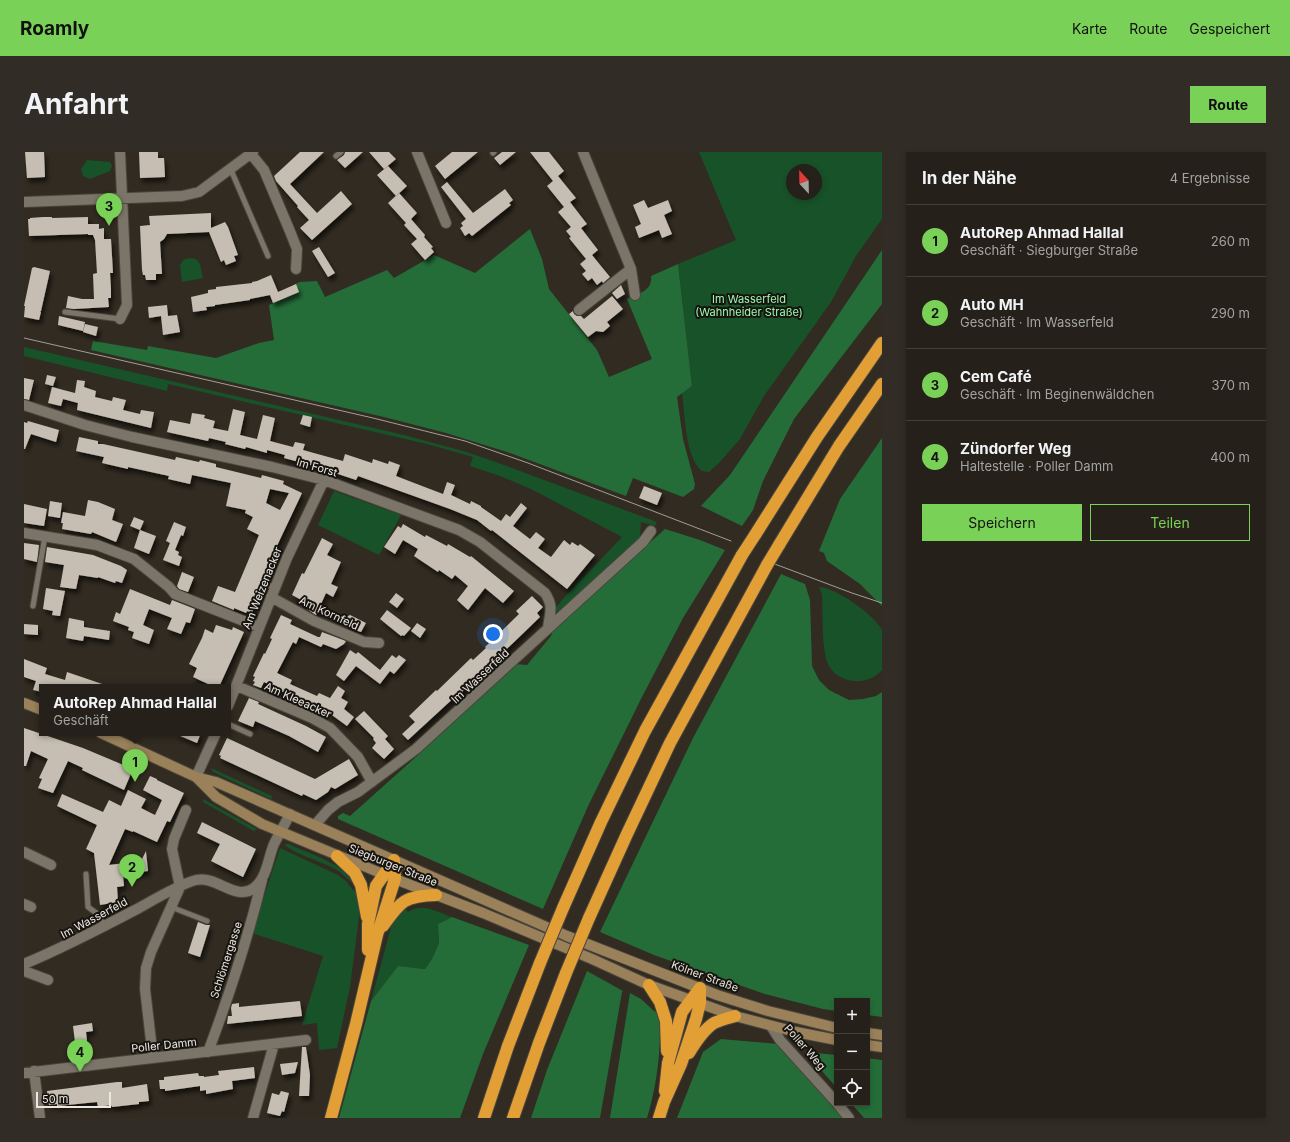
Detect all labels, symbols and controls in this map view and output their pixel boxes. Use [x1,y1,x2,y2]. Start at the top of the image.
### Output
text: Roamly [20,17,89,40]
text: Karte [1072,20,1107,37]
text: Route [1129,20,1167,37]
text: Gespeichert [1189,20,1270,37]
button: Route [1190,86,1266,123]
text: Anfahrt [24,87,129,121]
north arrow [786,164,822,200]
text: In der Nähe [922,168,1017,188]
text: 4 Ergebnisse [1170,170,1250,186]
pin: 3 [96,193,122,226]
text: AutoRep Ahmad Hallal [960,223,1123,242]
text: 1 [932,233,938,249]
text: 260 m [1211,233,1250,249]
text: Geschäft · Siegburger Straße [960,242,1138,258]
park label: Im Wasserfeld (Wahnheider Straße) [695,292,803,319]
text: Auto MH [960,295,1024,314]
text: 2 [931,305,939,321]
text: 290 m [1211,305,1250,321]
text: Geschäft · Im Wasserfeld [960,314,1114,330]
text: Cem Café [960,367,1032,386]
text: 3 [931,377,939,393]
text: 370 m [1212,377,1250,393]
text: Geschäft · Im Beginenwäldchen [960,386,1154,402]
text: Zündorfer Weg [960,439,1071,458]
text: 4 [931,449,939,465]
text: 400 m [1210,449,1250,465]
street label: Im Forst [295,454,339,480]
text: Haltestelle · Poller Damm [960,458,1113,474]
button: Speichern [922,504,1082,541]
button: Teilen [1090,504,1250,541]
street label: Am Weizenacker [239,545,285,631]
street label: Am Kornfeld [297,593,361,633]
your location [483,624,503,644]
street label: Im Wasserfeld [448,646,512,706]
street label: Am Kleeacker [262,679,334,721]
popup [39,684,231,736]
text: AutoRep Ahmad Hallal [53,693,217,712]
text: Geschäft [53,712,108,728]
pin: 1 [122,749,148,782]
street label: Siegburger Straße [347,841,439,889]
pin: 2 [119,854,145,887]
street label: Im Wasserfeld [58,894,130,942]
street label: Schlömergasse [207,920,245,1000]
street label: Kölner Straße [669,957,741,995]
map controls [834,998,870,1106]
button: + [834,998,870,1034]
street label: Poller Weg [781,1021,829,1073]
button: − [834,1034,870,1070]
street label: Poller Damm [130,1035,198,1055]
pin: 4 [67,1039,93,1072]
button: locate [834,1070,870,1106]
scale bar [36,1090,111,1109]
text: 50 m [42,1092,68,1106]

